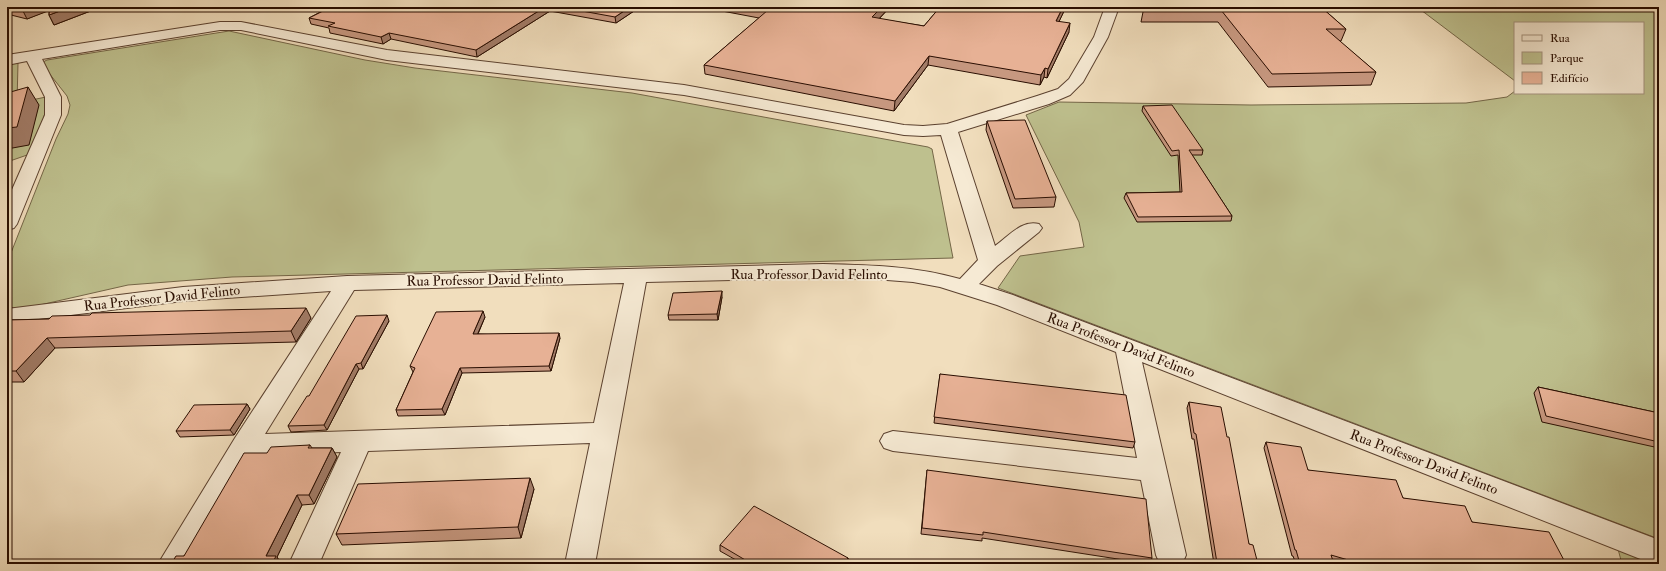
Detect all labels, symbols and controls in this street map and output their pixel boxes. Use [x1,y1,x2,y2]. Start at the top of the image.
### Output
legend [1514,22,1644,94]
text: Rua [1550,31,1571,46]
text: Parque [1550,51,1584,66]
text: Edifício [1550,71,1589,86]
street label: Rua Professor David Felinto [730,266,888,283]
street label: Rua Professor David Felinto [406,270,564,290]
street label: Rua Professor David Felinto [83,281,241,315]
street label: Rua Professor David Felinto [1045,309,1198,381]
street label: Rua Professor David Felinto [1348,426,1501,498]

